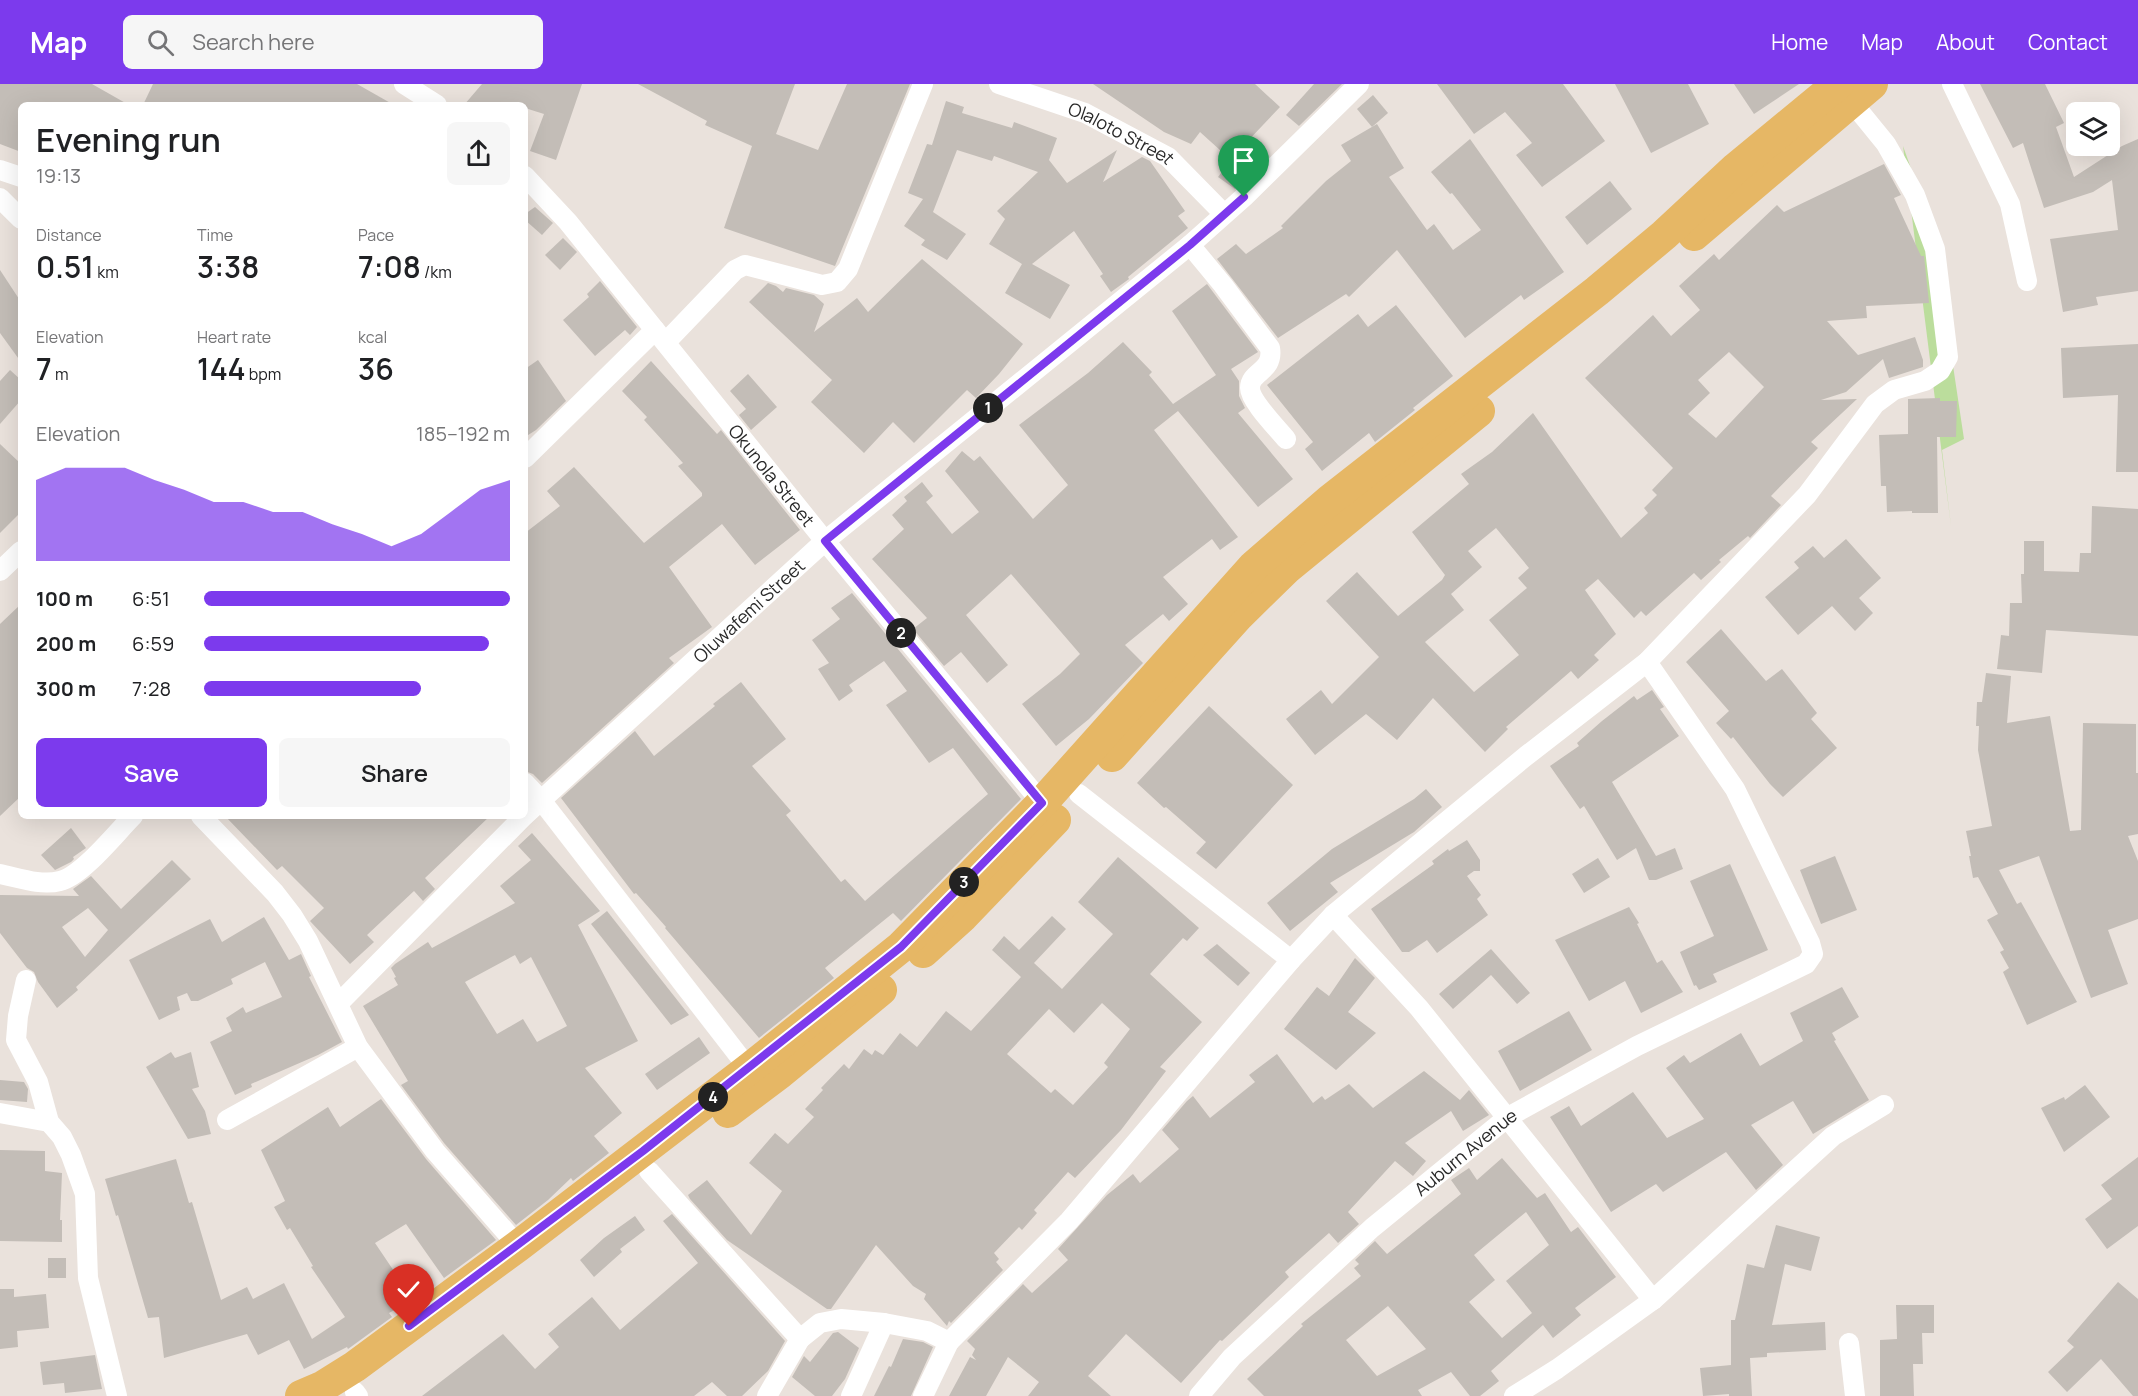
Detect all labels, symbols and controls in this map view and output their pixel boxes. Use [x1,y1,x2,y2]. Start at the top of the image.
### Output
search box [123,15,543,69]
text: Map [30,23,87,61]
icon: search [144,26,177,59]
text: Search here [192,27,315,57]
text: Home [1771,28,1828,56]
text: Map [1861,28,1903,56]
text: About [1936,28,1995,56]
text: Contact [2028,28,2108,56]
street label: Olaloto Street [1065,96,1180,169]
map controls [2066,102,2120,156]
button: layers [2066,102,2120,156]
text: Evening run [36,117,221,162]
button: share [447,122,510,185]
pin [1218,135,1269,197]
icon: arrive [1227,144,1260,177]
text: 19:13 [36,162,81,189]
text: Distance [36,224,102,246]
text: Time [197,224,233,246]
text: Pace [358,224,394,246]
text: 0.51 [36,246,94,287]
text: 3:38 [197,246,259,287]
text: 7:08 [358,246,421,287]
text: km [94,261,119,283]
text: /km [421,261,452,283]
text: Elevation [36,326,104,348]
text: Heart rate [197,326,271,348]
text: kcal [358,326,387,348]
text: 7 [36,348,52,389]
text: 144 [197,348,246,389]
text: 36 [358,348,394,389]
text: m [52,363,68,385]
text: bpm [246,363,281,385]
pin: 1 [973,393,1003,423]
text: 1 [984,397,992,419]
street label: Okunola Street [723,419,820,531]
text: Elevation [36,420,120,447]
text: 185–192 m [416,420,510,447]
street label: Oluwafemi Street [688,553,810,668]
text: 100 m [36,585,93,612]
text: 6:51 [132,585,170,612]
pin: 2 [886,618,916,648]
text: 2 [896,622,906,644]
text: 200 m [36,630,96,657]
text: 6:59 [132,630,174,657]
text: 300 m [36,675,96,702]
text: 7:28 [132,675,171,702]
button: Save [36,738,267,807]
button: Share [279,738,510,807]
pin: 3 [949,867,979,897]
text: 3 [959,871,969,893]
pin: 4 [698,1082,728,1112]
text: 4 [708,1086,718,1108]
street label: Auburn Avenue [1409,1103,1521,1201]
pin [383,1264,434,1326]
icon: check [392,1273,425,1306]

